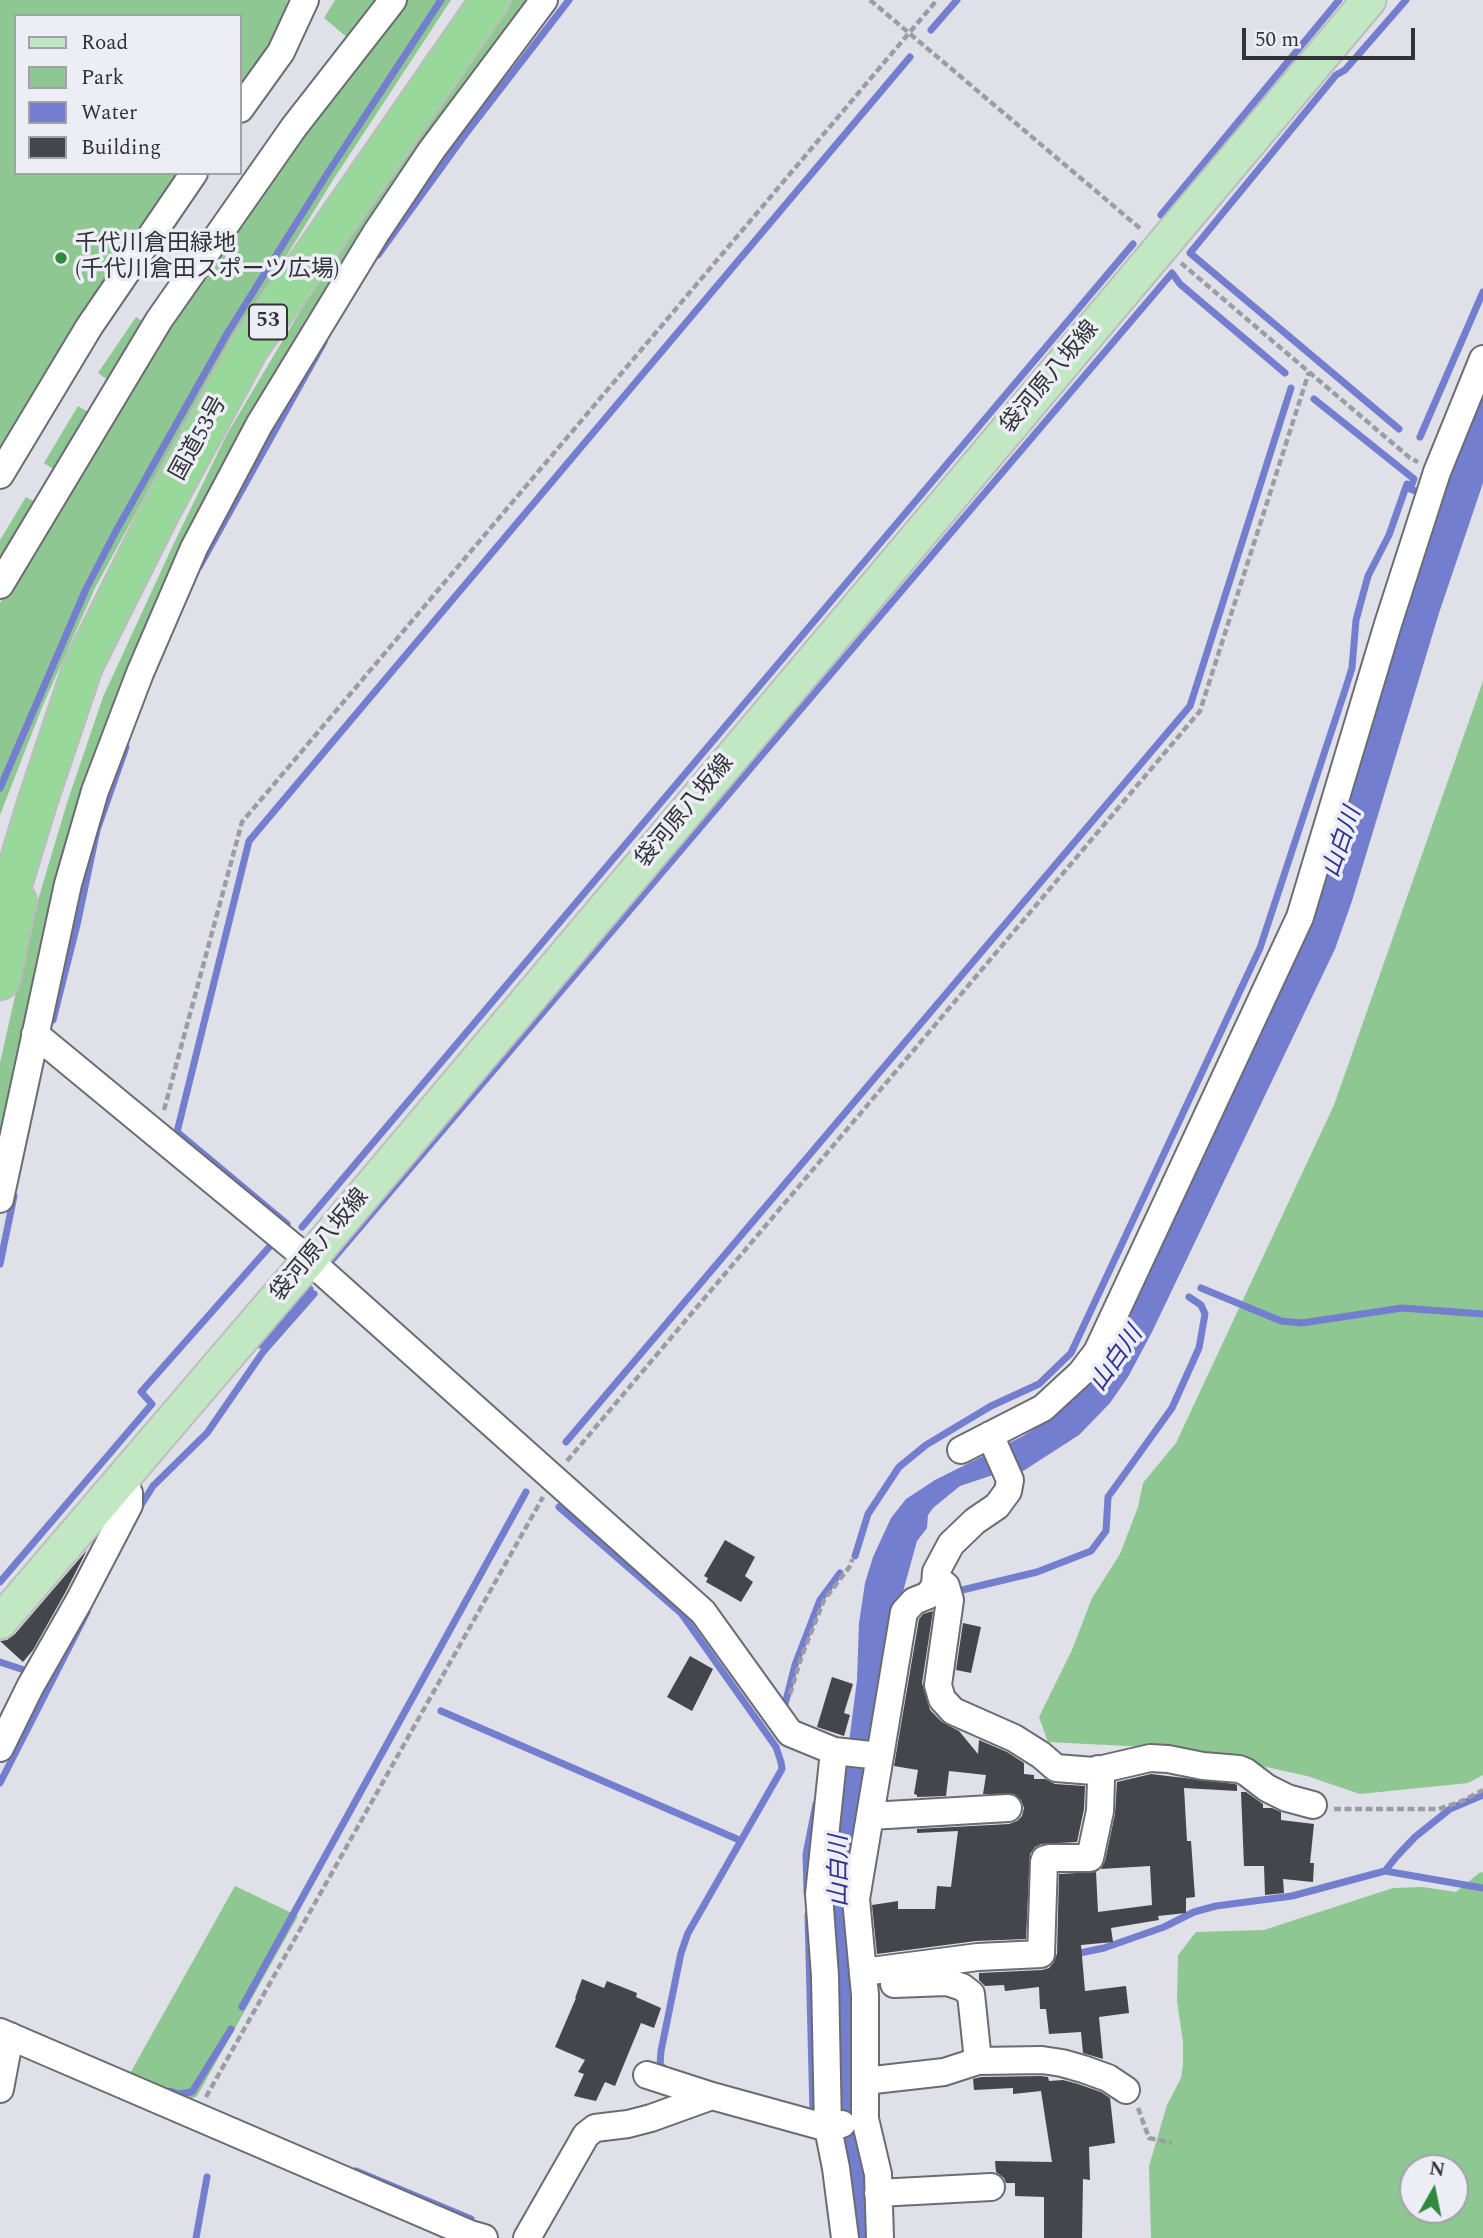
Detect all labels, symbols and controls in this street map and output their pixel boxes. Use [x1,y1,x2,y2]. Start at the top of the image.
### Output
legend [14,14,242,175]
scale bar [1245,14,1418,58]
text: 50 m [1255,24,1299,56]
text: Road [81,27,128,59]
text: Park [81,62,124,94]
text: Water [81,97,137,129]
text: Building [81,132,161,164]
place label: 千代川倉田緑地 (千代川倉田スポーツ広場) [75,231,339,285]
marker: 千代川倉田緑地 (千代川倉田スポーツ広場) [53,250,69,266]
road number: 53 [249,304,287,340]
street label: 袋河原八坂線 [996,316,1106,440]
street label: 国道53号 [166,392,234,486]
street label: 袋河原八坂線 [631,750,741,874]
water label: 山白川 [1319,804,1369,882]
street label: 袋河原八坂線 [266,1184,376,1308]
water label: 山白川 [1086,1322,1150,1398]
water label: 山白川 [827,1835,855,1907]
north arrow [1399,2154,1469,2224]
text: N [1427,2154,1447,2185]

